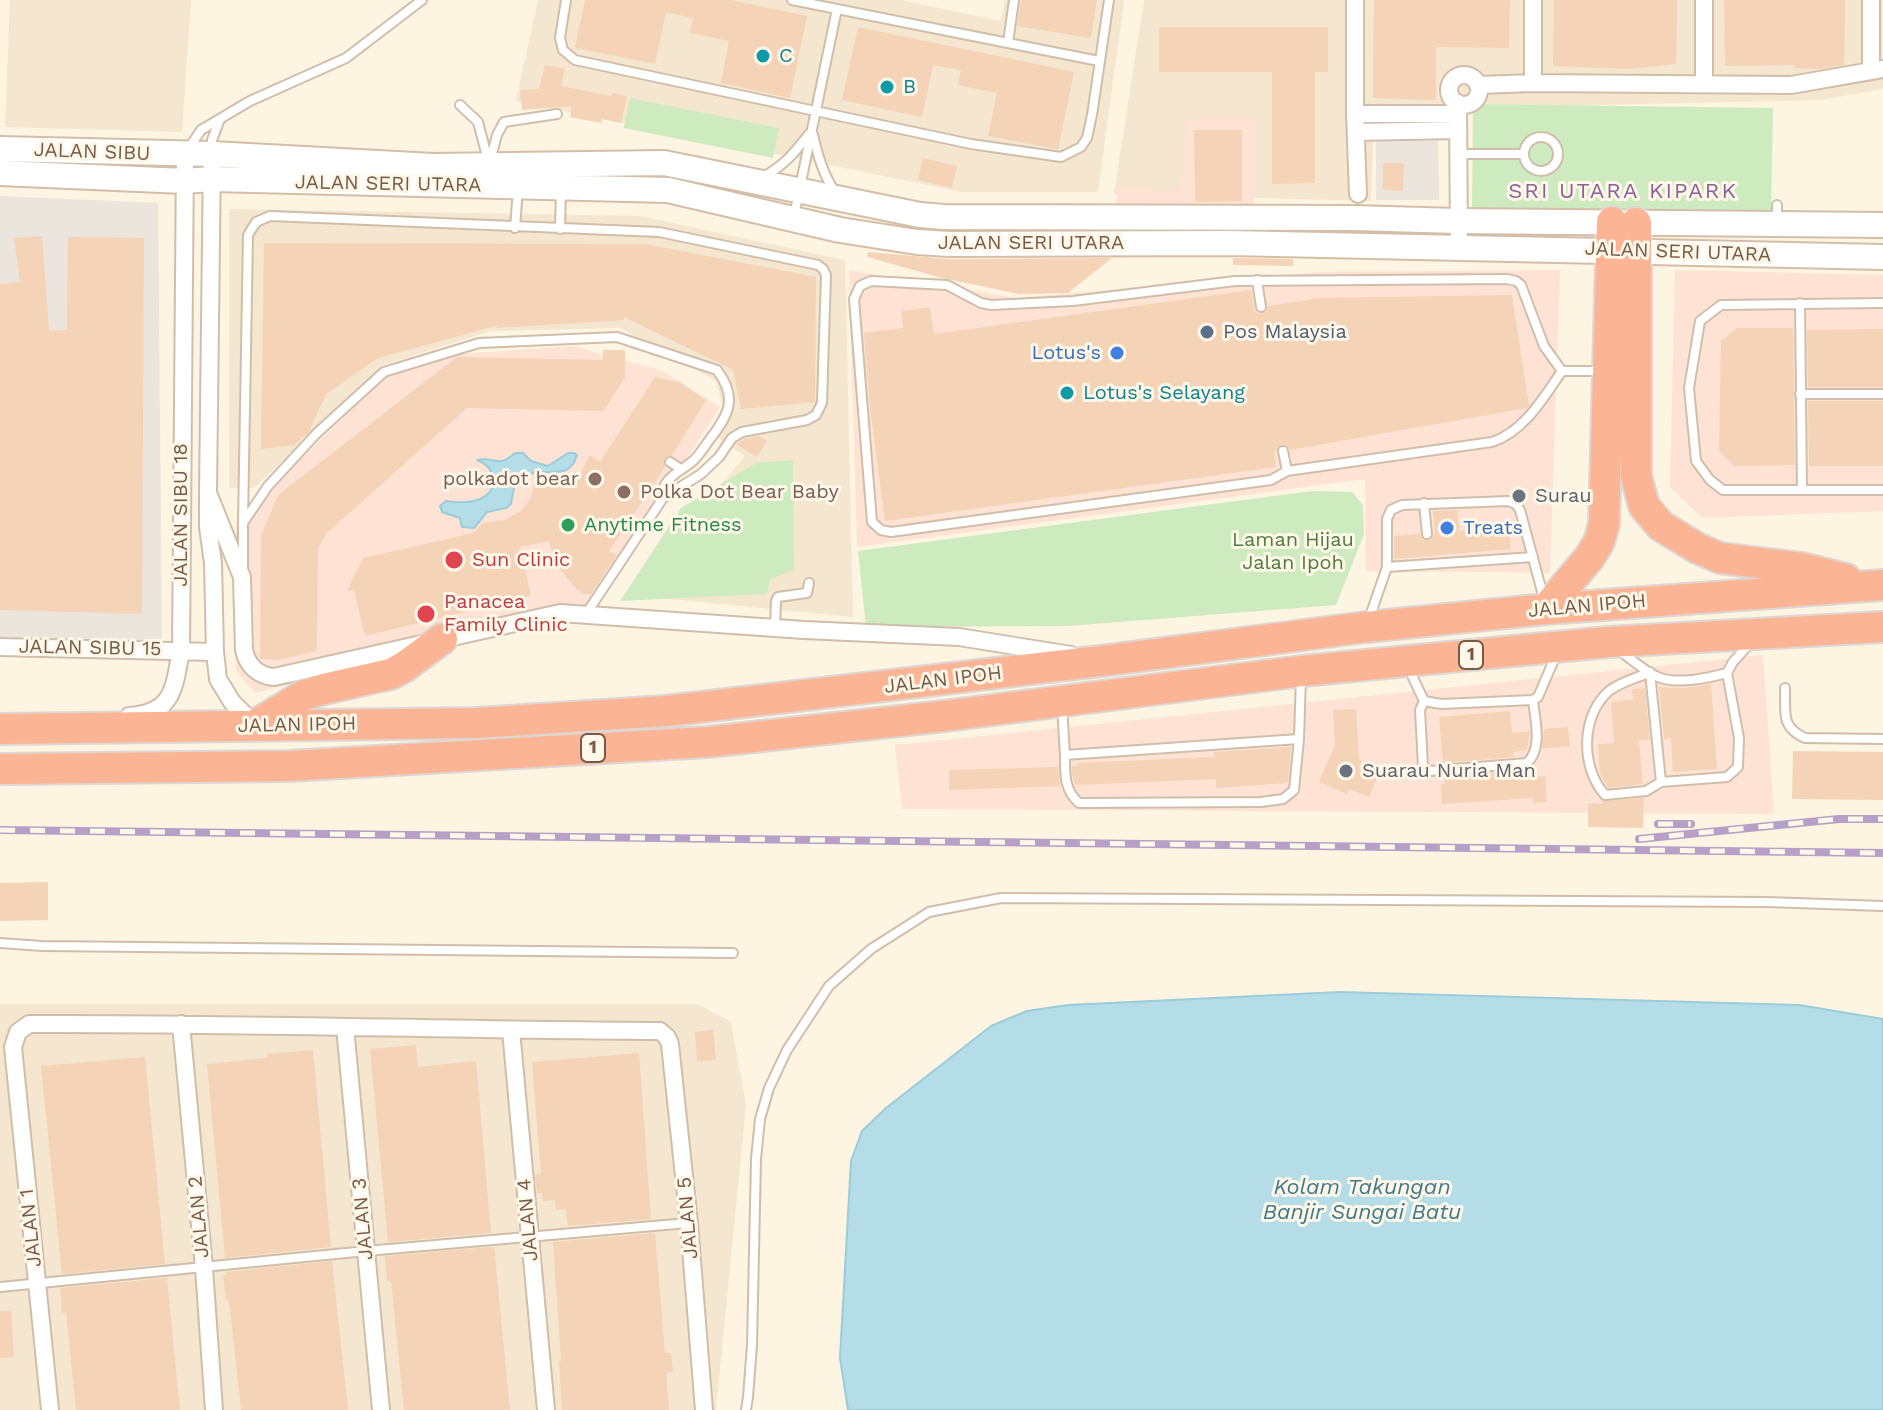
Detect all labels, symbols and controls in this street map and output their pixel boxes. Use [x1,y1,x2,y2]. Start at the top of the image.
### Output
place label: C [779,44,793,68]
marker: C [754,47,772,65]
place label: B [903,75,916,99]
marker: B [878,78,896,96]
street label: JALAN SIBU [33,138,151,166]
street label: JALAN SERI UTARA [295,170,481,198]
district label: SRI UTARA KIPARK [1508,179,1738,205]
street label: JALAN SERI UTARA [938,231,1124,255]
street label: JALAN SERI UTARA [1584,237,1772,267]
place label: Pos Malaysia [1223,320,1347,344]
marker: Pos Malaysia [1198,323,1216,341]
place label: Lotus's [1032,341,1101,365]
marker: Lotus's [1108,344,1126,362]
place label: Lotus's Selayang [1083,381,1245,405]
marker: Lotus's Selayang [1058,384,1076,402]
street label: JALAN SIBU 18 [169,443,193,587]
place label: polkadot bear [443,467,579,491]
marker: polkadot bear [586,470,604,488]
place label: Polka Dot Bear Baby [640,480,839,504]
marker: Polka Dot Bear Baby [615,483,633,501]
place label: Surau [1535,484,1592,508]
marker: Surau [1510,487,1528,505]
place label: Anytime Fitness [584,513,742,537]
marker: Anytime Fitness [559,516,577,534]
place label: Treats [1463,516,1523,540]
marker: Treats [1438,519,1456,537]
park label: Laman Hijau Jalan Ipoh [1232,528,1354,575]
place label: Sun Clinic [472,548,570,572]
marker: Sun Clinic [443,549,465,571]
street label: JALAN IPOH [1527,589,1647,623]
place label: Panacea Family Clinic [444,590,568,637]
marker: Panacea Family Clinic [415,603,437,625]
street label: JALAN SIBU 15 [18,635,162,661]
road number: 1 [1459,641,1483,669]
street label: JALAN IPOH [883,661,1003,699]
street label: JALAN IPOH [238,712,356,738]
road number: 1 [581,734,605,762]
place label: Suarau Nuria Man [1362,759,1536,783]
marker: Suarau Nuria Man [1337,762,1355,780]
street label: JALAN 2 [183,1175,215,1259]
water label: Kolam Takungan Banjir Sungai Batu [1263,1175,1461,1226]
street label: JALAN 5 [672,1176,704,1260]
street label: JALAN 3 [347,1177,379,1261]
street label: JALAN 4 [512,1178,544,1262]
street label: JALAN 1 [15,1188,47,1268]

